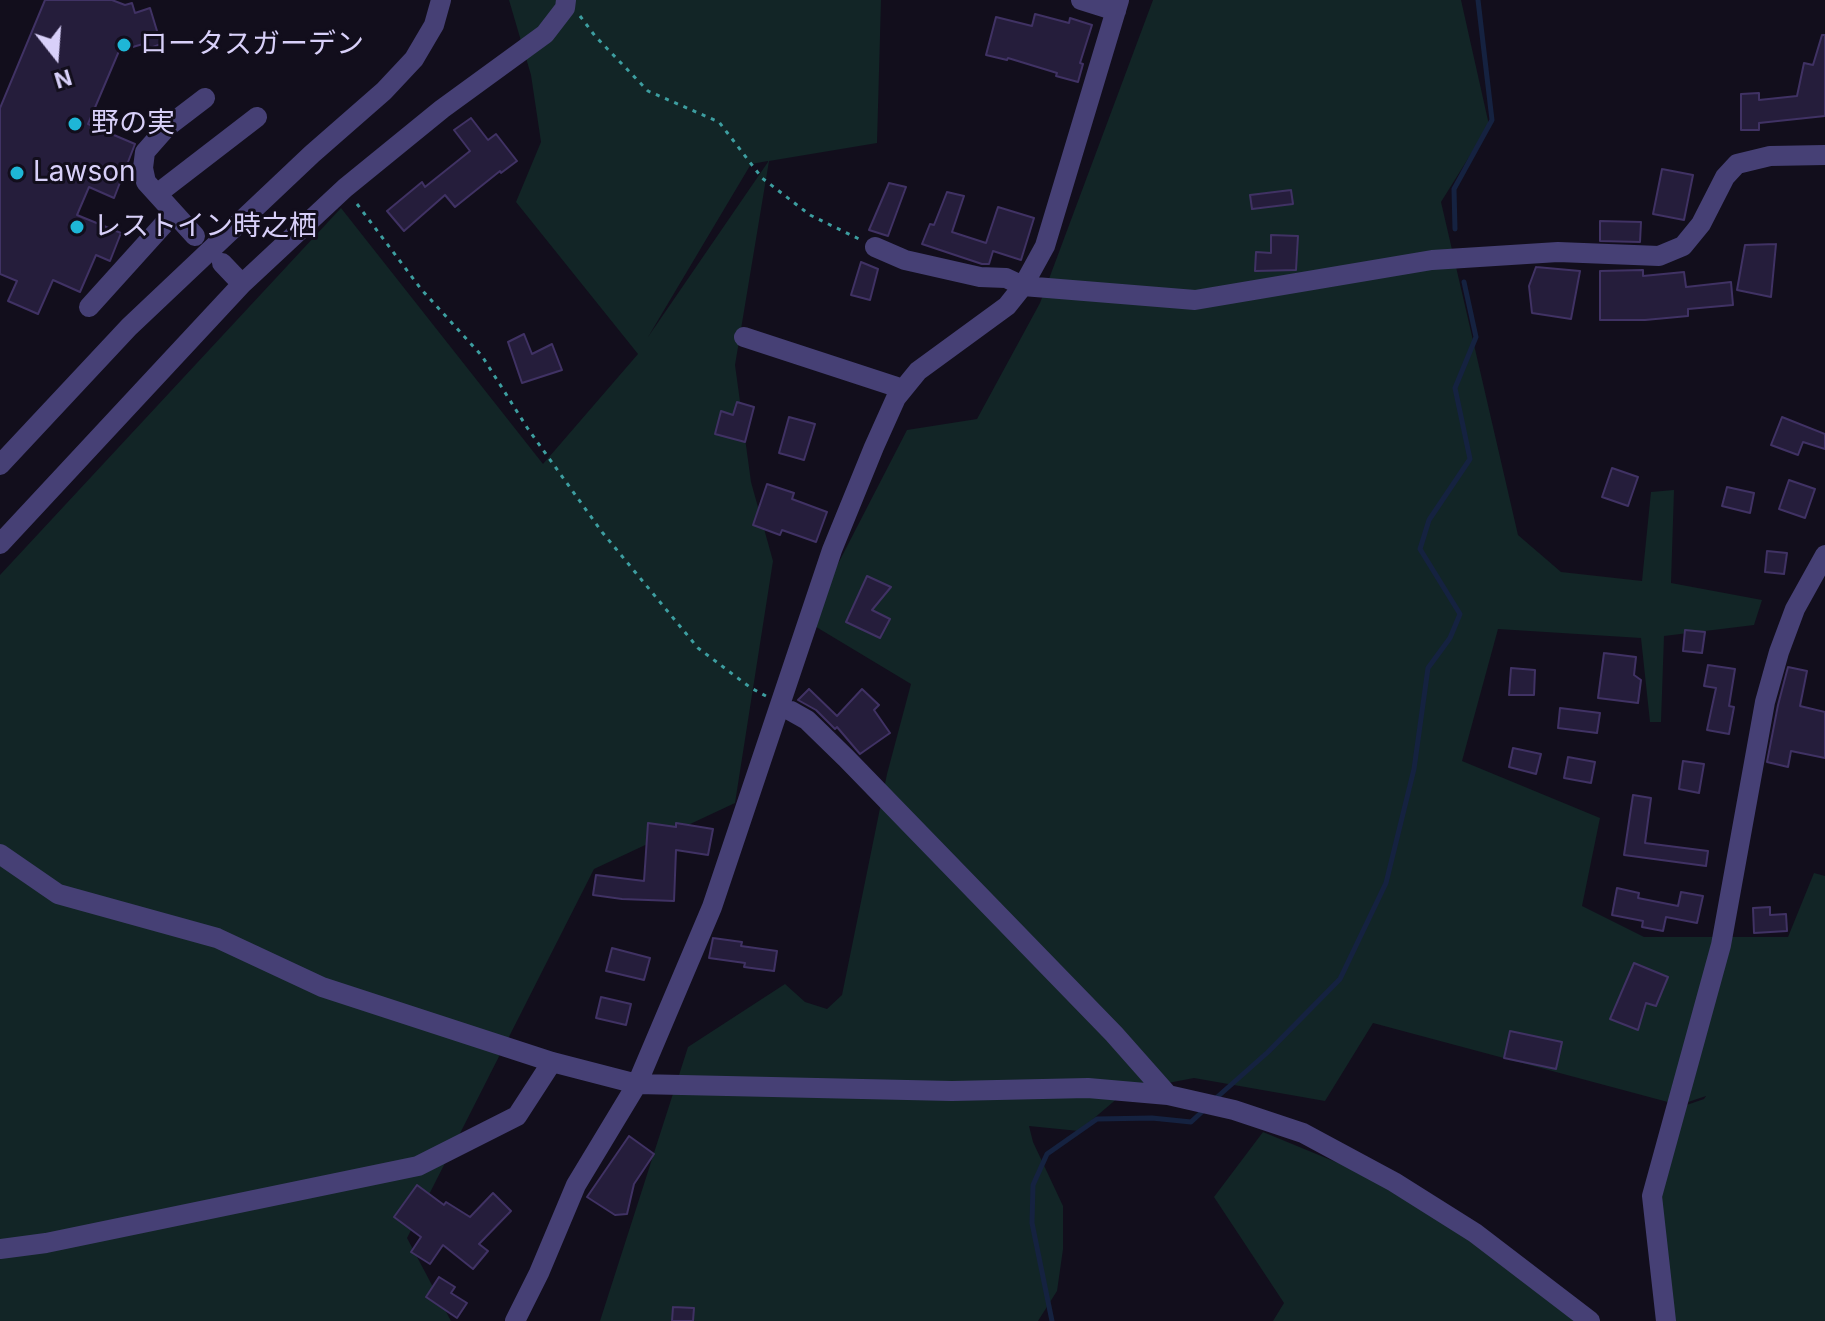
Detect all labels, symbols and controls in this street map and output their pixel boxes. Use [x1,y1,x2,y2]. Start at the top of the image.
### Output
north arrow [16,16,96,96]
place label: ロータスガーデン [140,28,364,62]
marker: ロータスガーデン [115,36,133,54]
text: N [51,64,75,94]
place label: 野の実 [91,107,175,141]
marker: 野の実 [66,115,84,133]
place label: Lawson [33,156,136,190]
marker: Lawson [8,164,26,182]
place label: レストイン時之栖 [93,210,317,244]
marker: レストイン時之栖 [68,218,86,236]

